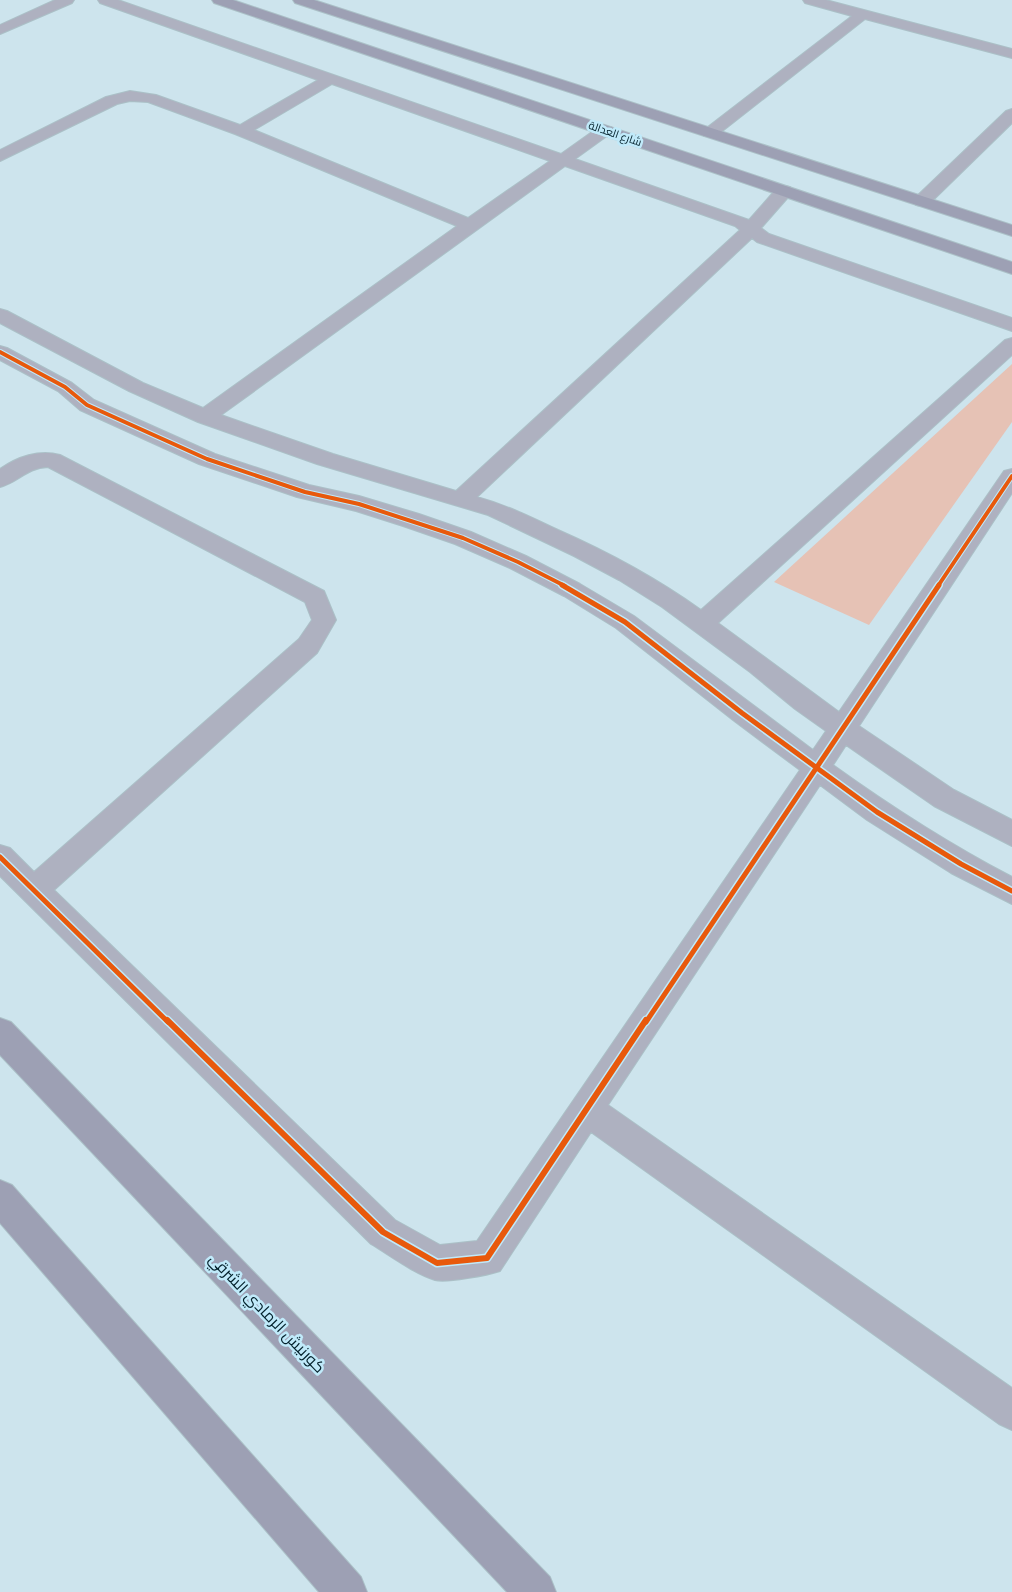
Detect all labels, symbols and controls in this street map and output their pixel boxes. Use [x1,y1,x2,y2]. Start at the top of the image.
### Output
street label: شارع العدالة [586,119,643,150]
street label: كورنيش الرمادي الشرقي [202,1249,329,1379]

